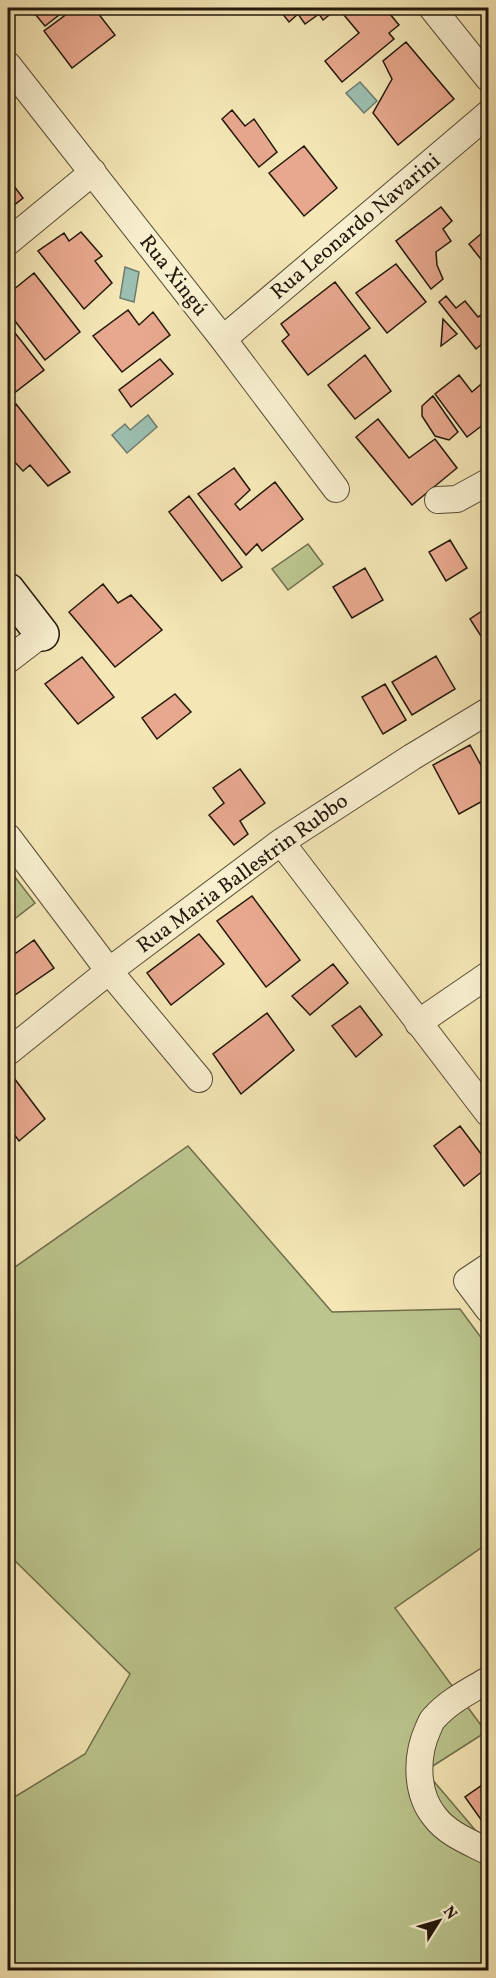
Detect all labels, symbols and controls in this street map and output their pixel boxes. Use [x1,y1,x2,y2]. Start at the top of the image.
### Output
street label: Rua Leonardo Navarini [265,147,447,307]
street label: Rua Xingú [132,229,214,323]
street label: Rua Maria Ballestrin Rubbo [131,787,355,961]
north arrow [409,1891,469,1951]
text: N [437,1902,462,1925]

